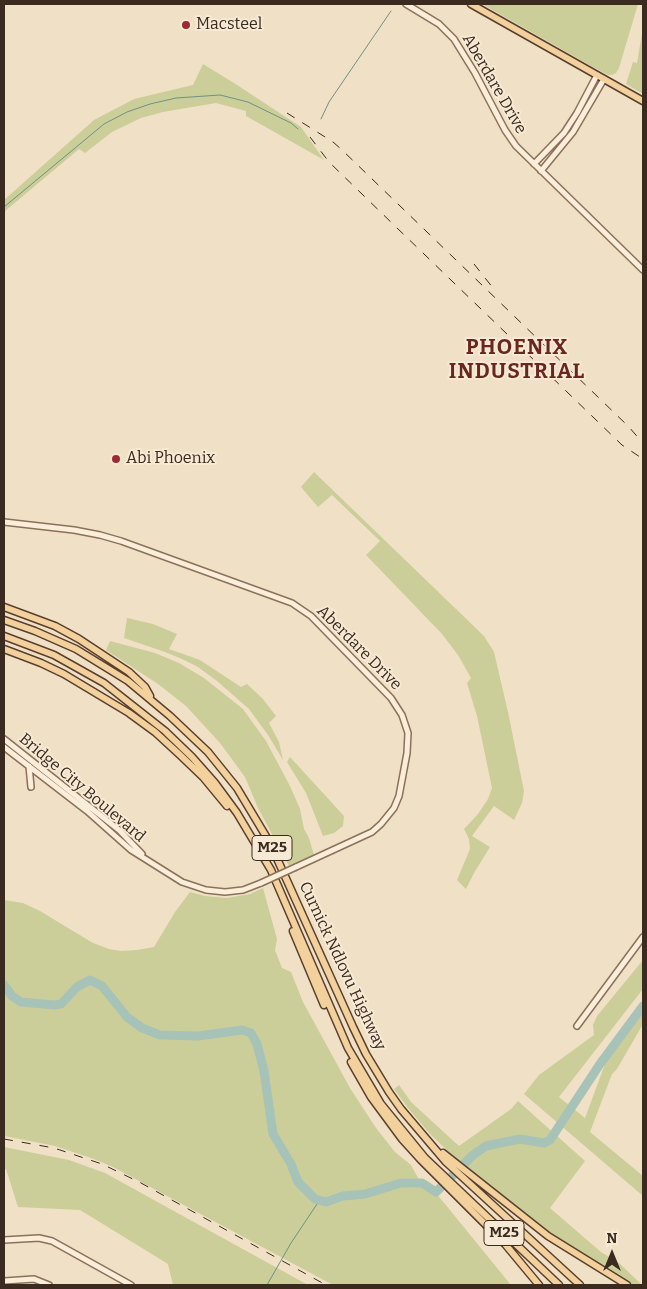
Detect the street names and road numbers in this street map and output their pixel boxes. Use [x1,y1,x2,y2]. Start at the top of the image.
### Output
street label: Aberdare Drive [458,31,530,137]
street label: Aberdare Drive [313,602,405,694]
street label: Bridge City Boulevard [15,730,149,846]
road number: M25 [252,836,292,860]
street label: Curnick Ndlovu Highway [294,879,390,1053]
road number: M25 [484,1220,524,1246]

